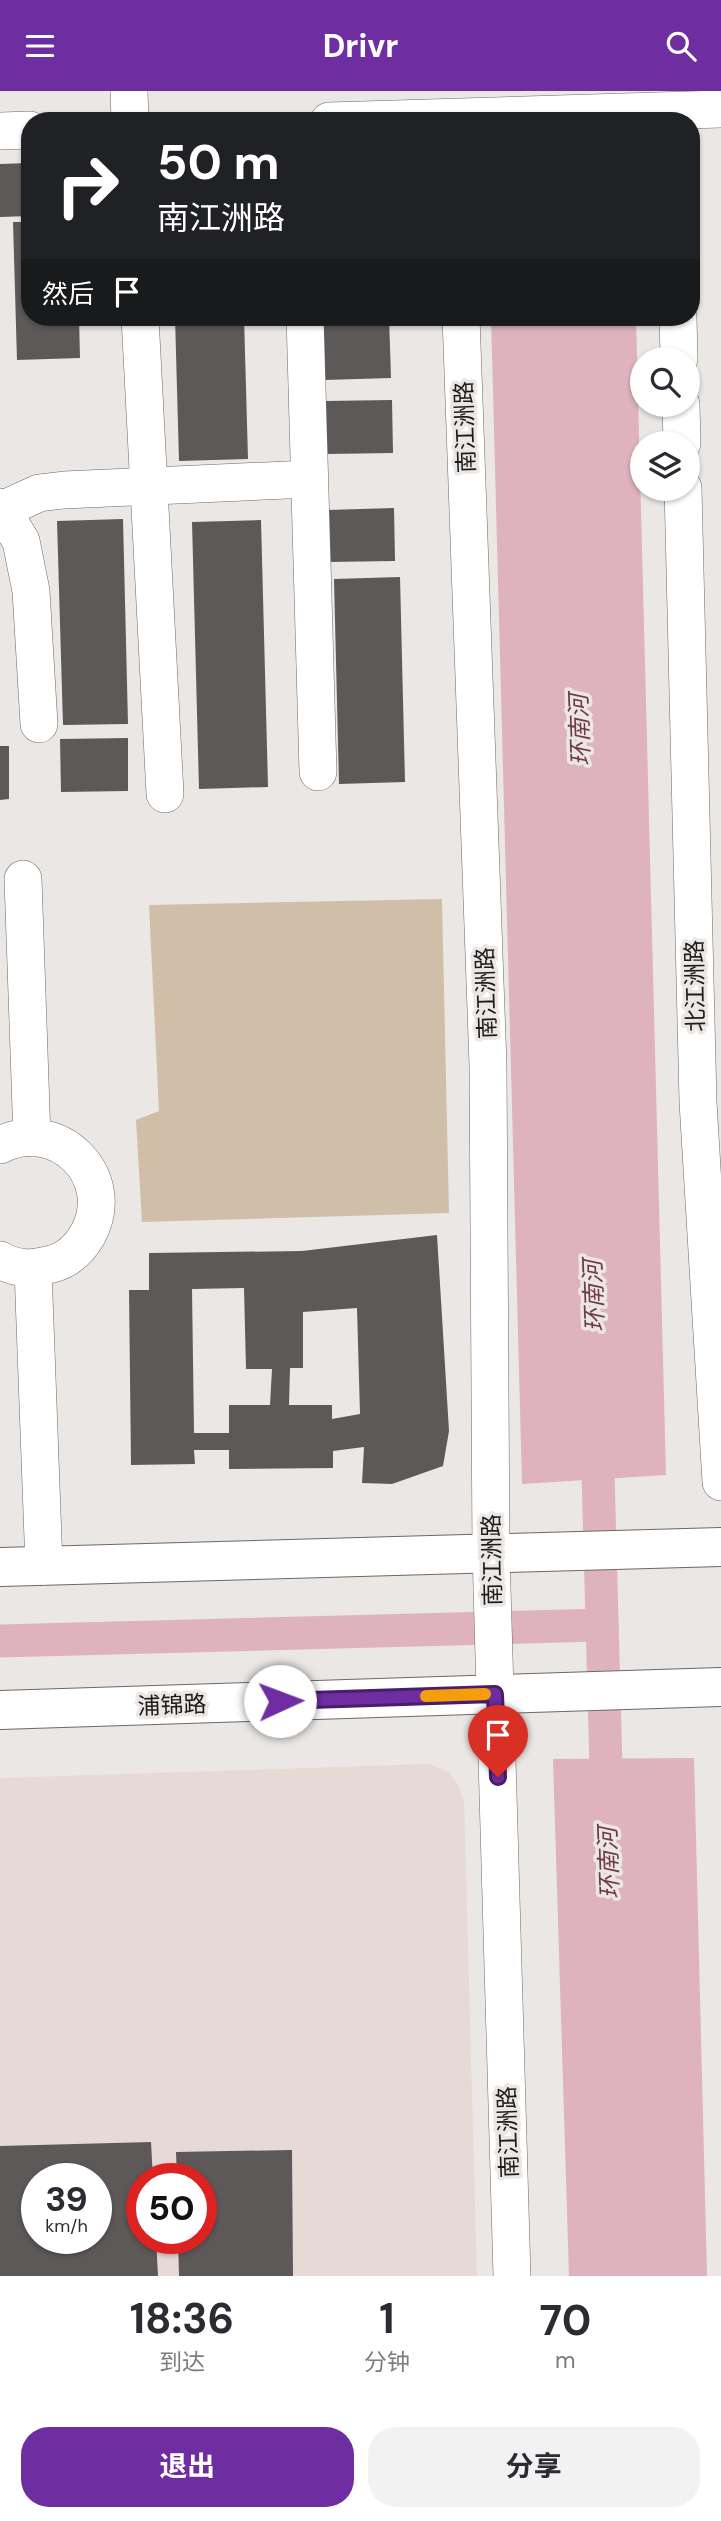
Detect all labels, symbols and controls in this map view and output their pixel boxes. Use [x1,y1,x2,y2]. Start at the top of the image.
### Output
text: Drivr [323,25,398,67]
icon: menu [21,27,59,65]
icon: search [662,27,700,65]
text: 50 m [157,130,280,194]
icon: right [42,140,133,231]
text: 南江洲路 [157,197,285,239]
icon: arrive [108,273,146,311]
text: 然后 [42,277,94,311]
map controls [630,347,700,501]
button: search [630,347,700,417]
street label: 南江洲路 [448,381,482,473]
button: layers [630,431,700,501]
water label: 环南河 [563,690,596,767]
street label: 北江洲路 [679,940,711,1032]
street label: 南江洲路 [469,947,503,1039]
water label: 环南河 [577,1256,610,1333]
street label: 南江洲路 [476,1514,508,1606]
position arrow [243,1664,317,1738]
street label: 浦锦路 [137,1689,207,1721]
pin [468,1705,528,1777]
icon: arrive [479,1716,517,1754]
water label: 环南河 [592,1823,625,1900]
street label: 南江洲路 [491,2086,525,2178]
speed limit sign: 50 [126,2163,217,2254]
text: 39 [45,2176,88,2222]
text: km/h [45,2214,88,2238]
text: 18:36 [130,2291,234,2346]
text: 1 [379,2291,394,2346]
text: 70 [539,2293,591,2348]
text: m [555,2345,576,2375]
text: 到达 [159,2347,205,2377]
text: 分钟 [364,2347,410,2377]
button: 退出 [21,2427,354,2507]
button: 分享 [368,2427,700,2507]

